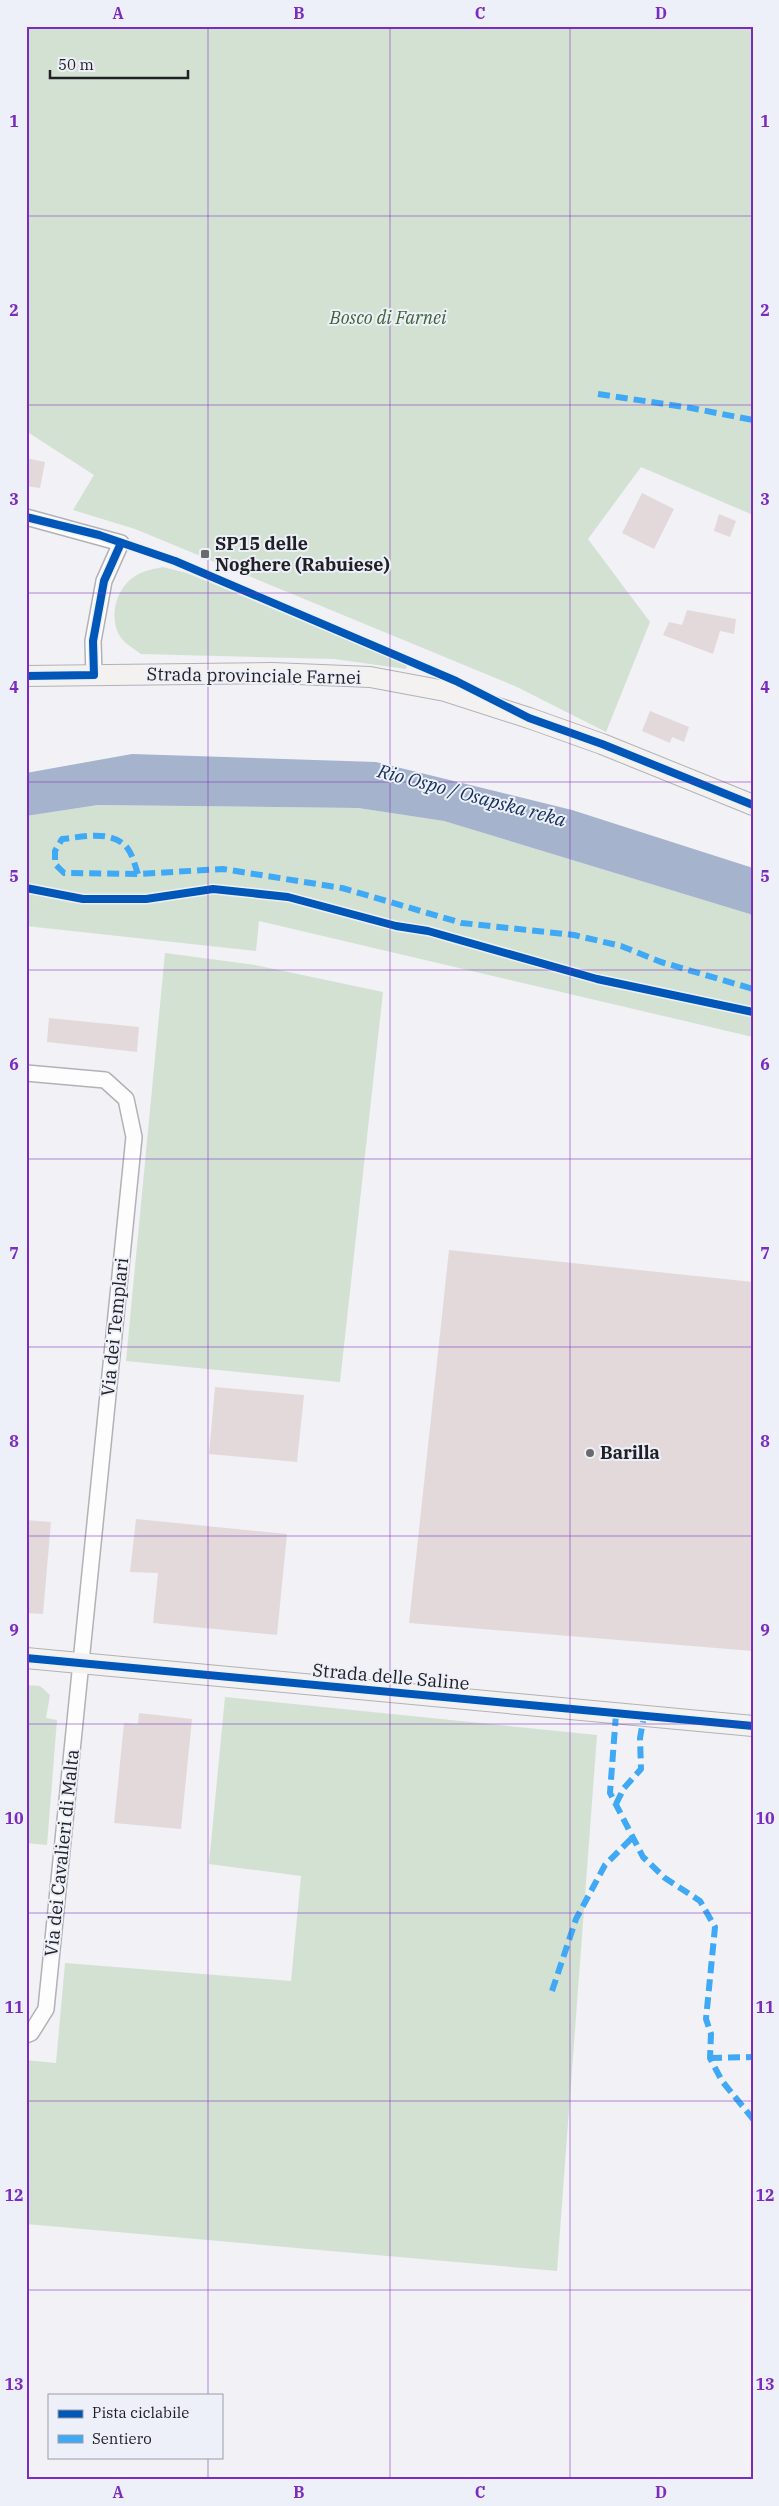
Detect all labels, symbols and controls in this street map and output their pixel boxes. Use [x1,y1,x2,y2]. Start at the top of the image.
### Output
text: A [112,3,124,23]
text: B [293,3,305,23]
text: C [475,3,485,23]
text: D [655,3,667,23]
scale bar [50,48,188,80]
text: 50 m [58,55,94,74]
text: 1 [9,111,19,131]
text: 1 [760,111,770,131]
text: 2 [9,300,19,320]
text: 2 [760,300,770,320]
park label: Bosco di Farnei [329,306,447,329]
text: 3 [9,489,19,509]
text: 3 [760,489,770,509]
place label: SP15 delle Noghere (Rabuiese) [215,532,390,576]
marker: SP15 delle Noghere (Rabuiese) [199,548,211,560]
street label: Strada provinciale Farnei [147,662,362,689]
text: 4 [9,677,19,697]
text: 4 [760,677,770,697]
water label: Rio Ospo / Osapska reka [374,758,569,832]
text: 5 [9,866,19,886]
text: 5 [760,866,770,886]
text: 6 [9,1054,19,1074]
text: 6 [760,1054,770,1074]
text: 7 [9,1243,19,1263]
text: 7 [760,1243,770,1263]
street label: Via dei Templari [96,1256,133,1397]
text: 8 [9,1431,19,1451]
text: 8 [760,1431,770,1451]
place label: Barilla [600,1441,660,1464]
marker: Barilla [584,1447,596,1459]
text: 9 [9,1620,19,1640]
text: 9 [760,1620,770,1640]
street label: Strada delle Saline [312,1658,471,1695]
street label: Via dei Cavalieri di Malta [39,1748,84,1958]
text: 10 [4,1808,24,1828]
text: 10 [755,1808,775,1828]
text: 11 [4,1997,24,2017]
text: 11 [755,1997,775,2017]
text: 12 [4,2185,24,2205]
text: 12 [755,2185,775,2205]
text: 13 [4,2374,24,2394]
text: 13 [755,2374,775,2394]
legend [48,2394,222,2458]
text: Pista ciclabile [92,2403,189,2422]
text: Sentiero [92,2429,152,2448]
text: A [112,2482,124,2502]
text: B [293,2482,305,2502]
text: C [475,2482,485,2502]
text: D [655,2482,667,2502]

